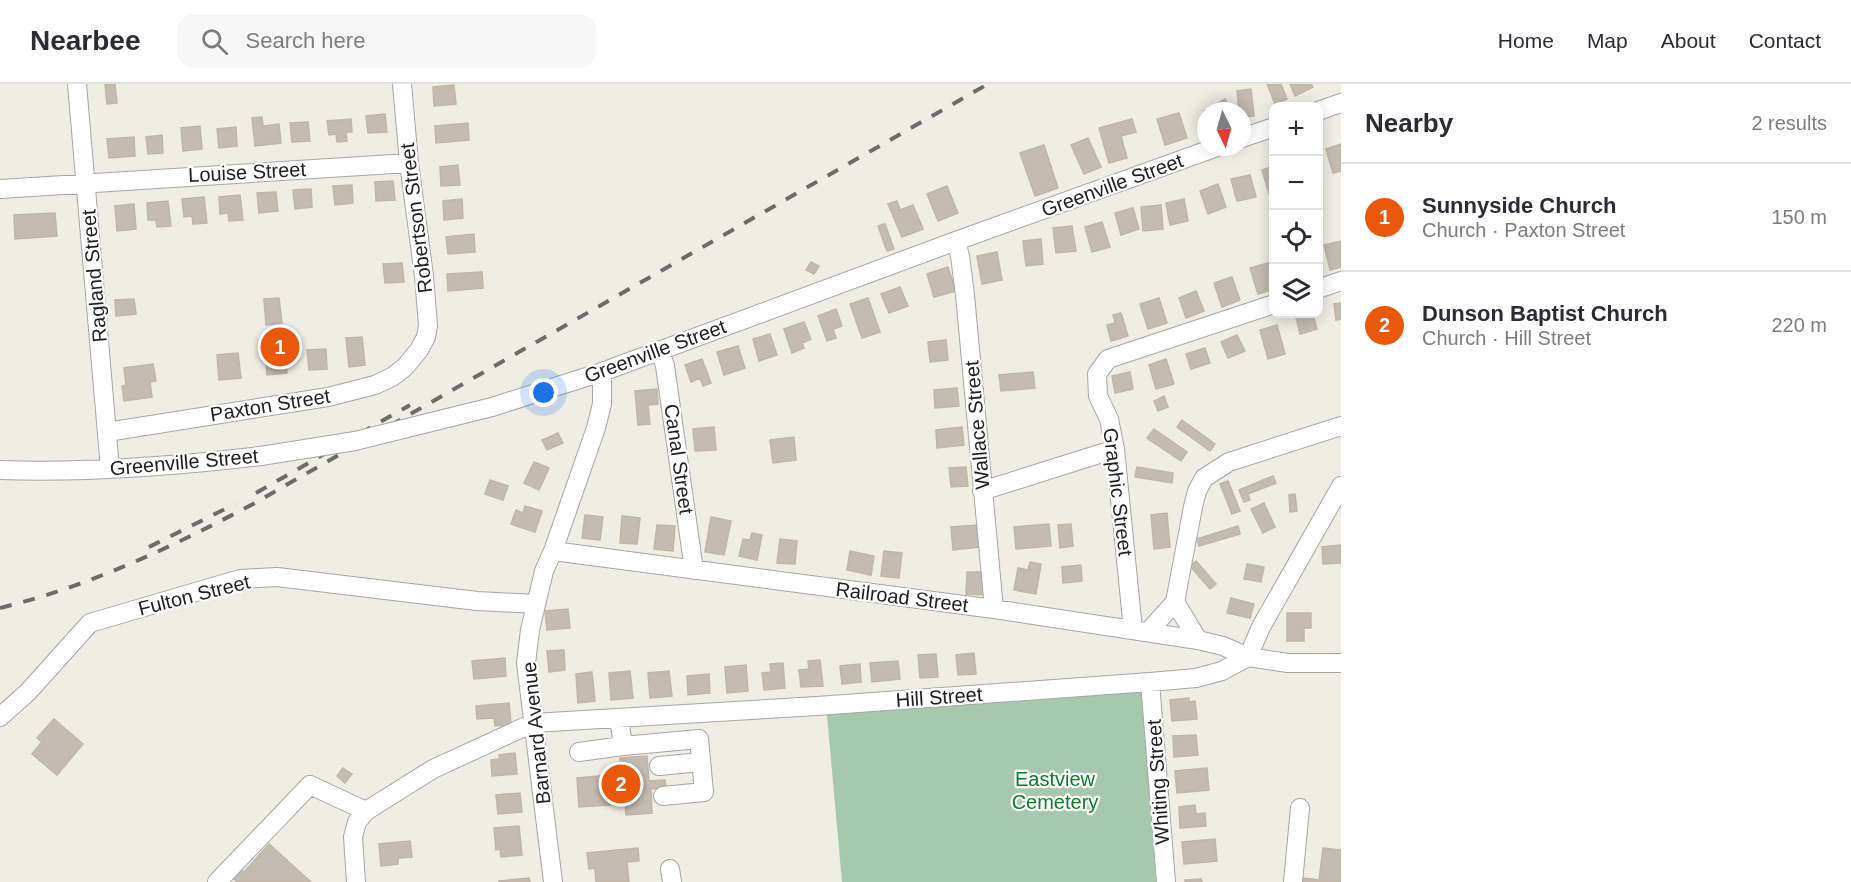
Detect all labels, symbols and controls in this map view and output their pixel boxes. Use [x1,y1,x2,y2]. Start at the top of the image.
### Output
search box [177,14,597,68]
text: Nearbee [30,25,141,56]
icon: search [198,25,231,58]
text: Search here [246,28,365,53]
text: Home [1498,29,1554,52]
text: Map [1587,29,1628,52]
text: About [1661,29,1716,52]
text: Contact [1749,29,1821,52]
north arrow [1197,102,1251,156]
map controls [1269,102,1323,318]
button: + [1269,102,1323,156]
text: Nearby [1365,108,1453,138]
text: 2 results [1751,112,1827,134]
street label: Robertson Street [396,141,436,294]
street label: Greenville Street [1038,149,1186,221]
button: − [1269,156,1323,210]
street label: Louise Street [188,158,307,186]
text: Sunnyside Church [1422,193,1616,218]
text: 1 [1379,206,1390,228]
text: 150 m [1771,206,1827,228]
street label: Ragland Street [77,208,111,343]
button: locate [1269,210,1323,264]
text: Church · Paxton Street [1422,219,1625,241]
button: layers [1269,264,1323,318]
text: Dunson Baptist Church [1422,301,1668,326]
text: 2 [1379,314,1390,336]
text: 220 m [1771,314,1827,336]
street label: Greenville Street [581,315,729,387]
pin: 1 [260,324,300,370]
text: Church · Hill Street [1422,327,1591,349]
street label: Wallace Street [960,359,994,490]
your location [529,378,558,407]
street label: Paxton Street [208,385,332,425]
street label: Canal Street [660,402,698,516]
street label: Graphic Street [1099,427,1137,558]
street label: Greenville Street [109,445,260,479]
street label: Fulton Street [136,570,253,620]
street label: Railroad Street [834,578,970,616]
street label: Barnard Avenue [518,661,554,805]
street label: Hill Street [895,683,983,711]
street label: Whiting Street [1143,718,1173,845]
pin: 2 [602,762,640,806]
park label: Eastview Cemetery [1012,768,1098,813]

